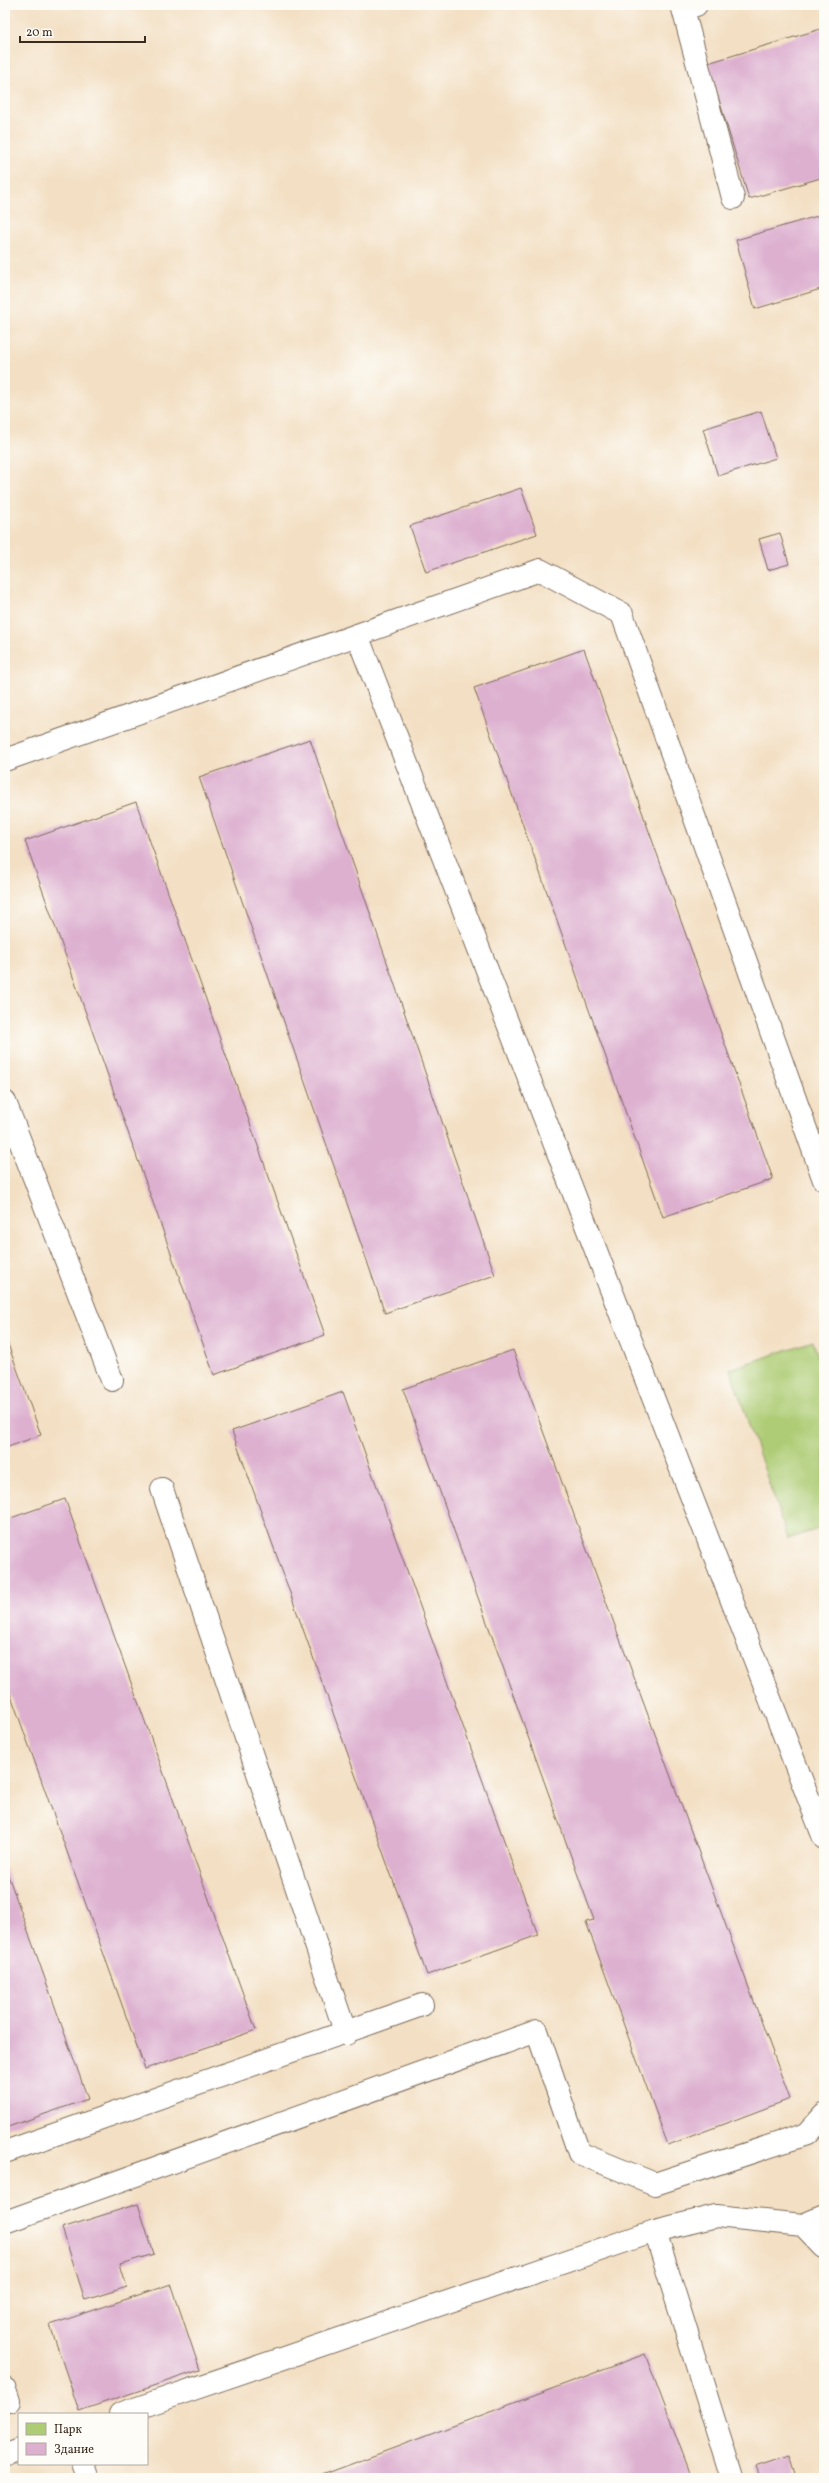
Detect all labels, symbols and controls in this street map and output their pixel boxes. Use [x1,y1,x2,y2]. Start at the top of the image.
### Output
scale bar [20,18,145,44]
text: 20 m [26,25,53,41]
legend [18,2413,148,2465]
text: Парк [54,2422,82,2438]
text: Здание [54,2442,94,2458]

